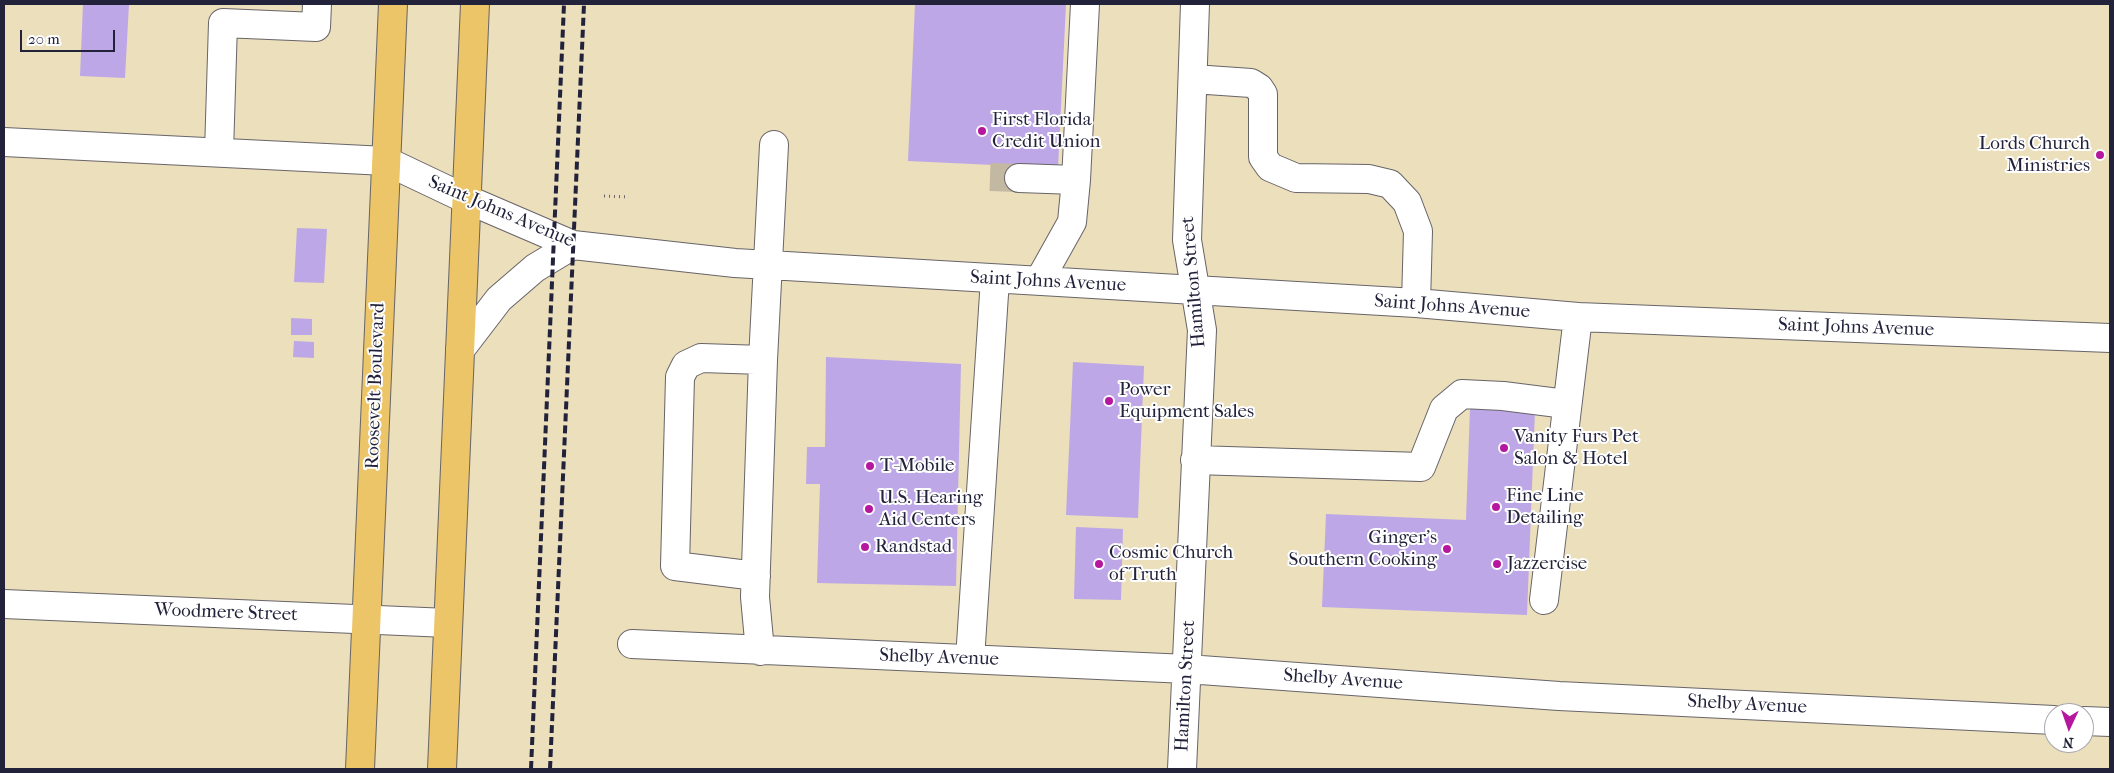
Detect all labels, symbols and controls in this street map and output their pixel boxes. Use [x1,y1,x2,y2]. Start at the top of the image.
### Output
scale bar [22,20,118,52]
text: 20 m [28,30,60,48]
place label: First Florida Credit Union [992,109,1101,153]
marker: First Florida Credit Union [976,125,988,137]
place label: Lords Church Ministries [1979,133,2090,177]
marker: Lords Church Ministries [2094,149,2106,161]
street label: Saint Johns Avenue [425,171,577,253]
street label: Hamilton Street [1177,215,1211,349]
street label: Saint Johns Avenue [969,267,1127,297]
street label: Saint Johns Avenue [1373,290,1531,324]
street label: Roosevelt Boulevard [362,302,390,470]
street label: Saint Johns Avenue [1777,314,1935,342]
place label: Power Equipment Sales [1119,379,1254,423]
marker: Power Equipment Sales [1103,395,1115,407]
place label: Vanity Furs Pet Salon & Hotel [1514,426,1639,470]
marker: Vanity Furs Pet Salon & Hotel [1498,442,1510,454]
place label: T-Mobile [880,455,954,477]
marker: T-Mobile [864,460,876,472]
place label: Fine Line Detailing [1506,485,1584,529]
place label: U.S. Hearing Aid Centers [879,487,983,531]
marker: Fine Line Detailing [1490,501,1502,513]
marker: U.S. Hearing Aid Centers [863,503,875,515]
place label: Ginger's Southern Cooking [1289,527,1437,571]
place label: Randstad [875,536,952,558]
marker: Randstad [859,541,871,553]
place label: Cosmic Church of Truth [1109,542,1233,586]
marker: Ginger's Southern Cooking [1441,543,1453,555]
place label: Jazzercise [1507,553,1587,575]
marker: Cosmic Church of Truth [1093,558,1105,570]
marker: Jazzercise [1491,558,1503,570]
street label: Woodmere Street [154,599,298,627]
street label: Hamilton Street [1171,620,1201,752]
street label: Shelby Avenue [879,645,999,671]
street label: Shelby Avenue [1282,664,1404,696]
street label: Shelby Avenue [1687,690,1807,720]
north arrow [2044,703,2094,753]
text: N [2062,734,2074,751]

